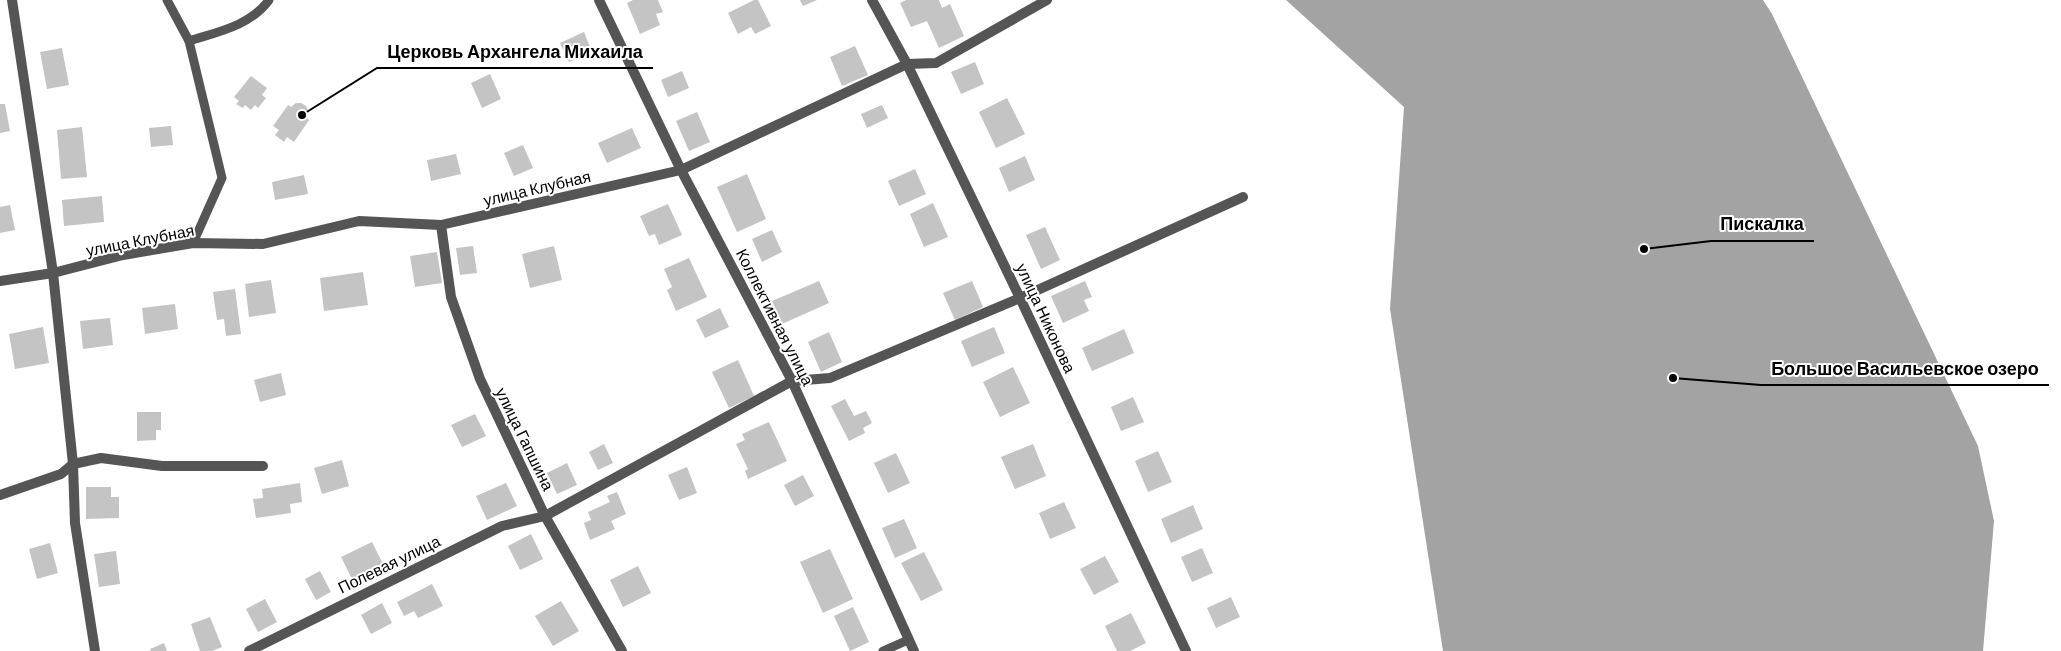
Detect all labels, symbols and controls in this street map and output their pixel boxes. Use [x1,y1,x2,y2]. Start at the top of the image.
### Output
callout: Церковь Архангела Михаила [377,35,653,68]
text: Церковь Архангела Михаила [387,40,644,62]
street label: улица Клубная [481,166,592,209]
callout: Пискалка [1711,208,1814,241]
text: Пискалка [1720,212,1805,234]
street label: улица Клубная [84,220,196,259]
street label: Коллективная улица [733,245,818,388]
street label: улица Никонова [1013,260,1080,376]
callout: Большое Васильевское озеро [1761,352,2049,385]
text: Большое Васильевское озеро [1771,357,2039,379]
street label: улица Гапшина [492,384,559,493]
street label: Полевая улица [335,531,443,596]

